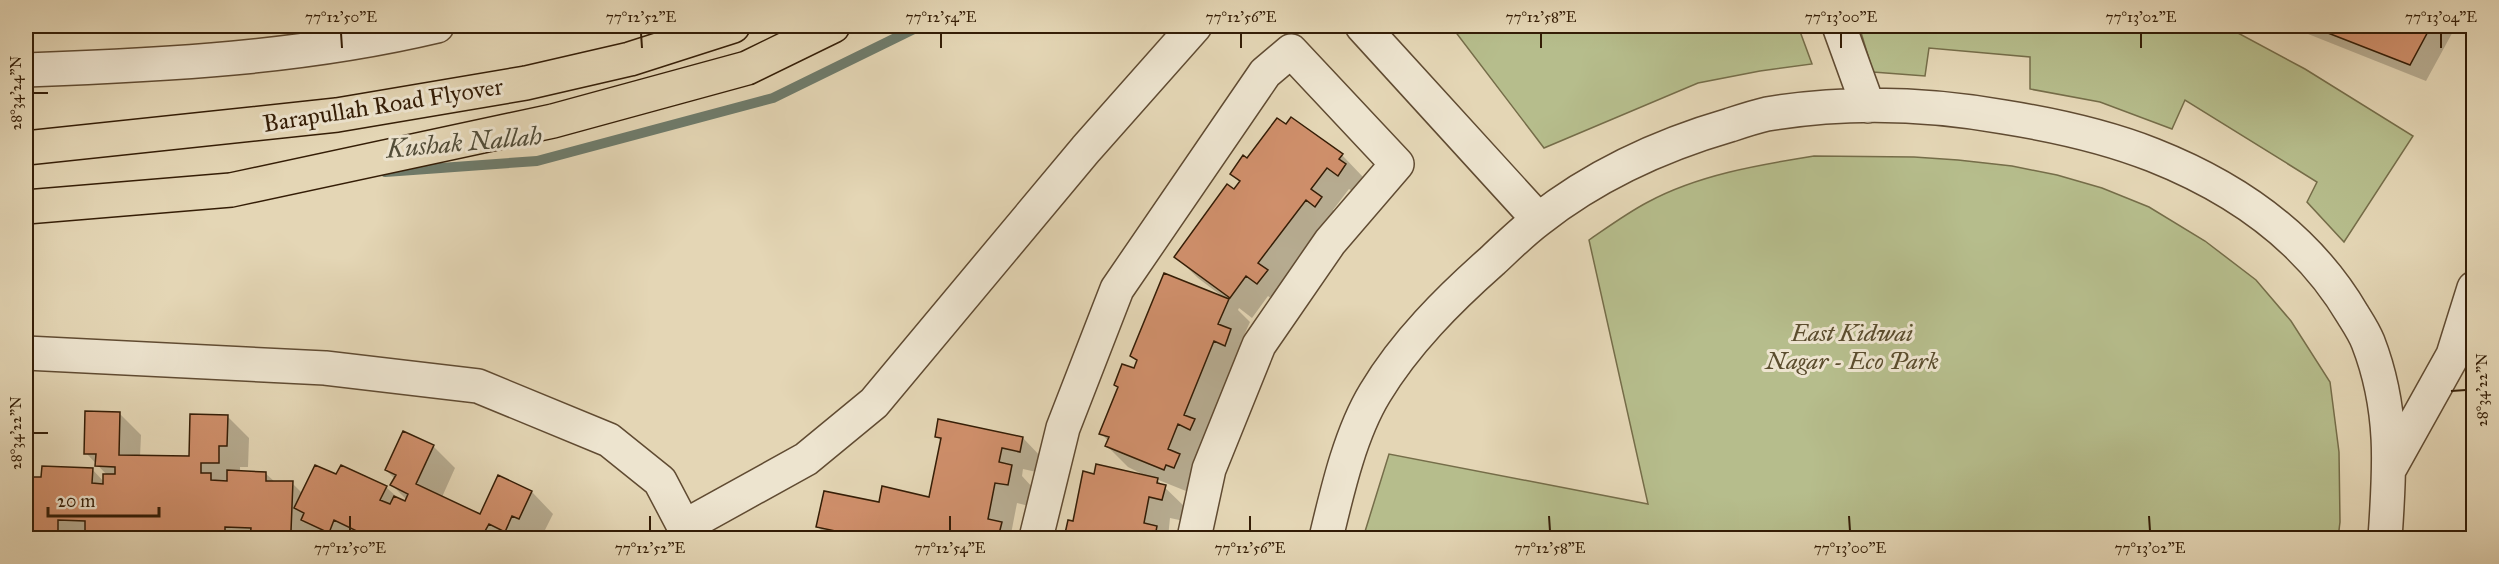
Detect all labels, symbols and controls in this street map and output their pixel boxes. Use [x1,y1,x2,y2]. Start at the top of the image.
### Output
text: 77°12'50"E [305,8,377,26]
text: 77°12'52"E [606,8,677,26]
text: 77°12'54"E [905,8,977,26]
text: 77°12'56"E [1206,8,1277,26]
text: 77°12'58"E [1505,8,1577,26]
text: 77°13'00"E [1805,8,1877,26]
text: 77°13'02"E [2106,8,2177,26]
text: 77°13'04"E [2405,8,2477,26]
text: 28°34'24"N [7,56,25,130]
street label: Barapullah Road Flyover [261,71,505,139]
water label: Kushak Nallah [383,119,544,165]
park label: East Kidwai Nagar - Eco Park [1763,318,1939,376]
text: 28°34'22"N [2473,353,2491,427]
text: 28°34'22"N [7,396,25,470]
scale bar [48,480,159,518]
text: 20 m [57,490,95,512]
text: 77°12'50"E [314,539,386,557]
text: 77°12'52"E [615,539,686,557]
text: 77°12'54"E [914,539,986,557]
text: 77°12'56"E [1215,539,1286,557]
text: 77°12'58"E [1514,539,1586,557]
text: 77°13'00"E [1814,539,1886,557]
text: 77°13'02"E [2115,539,2186,557]

